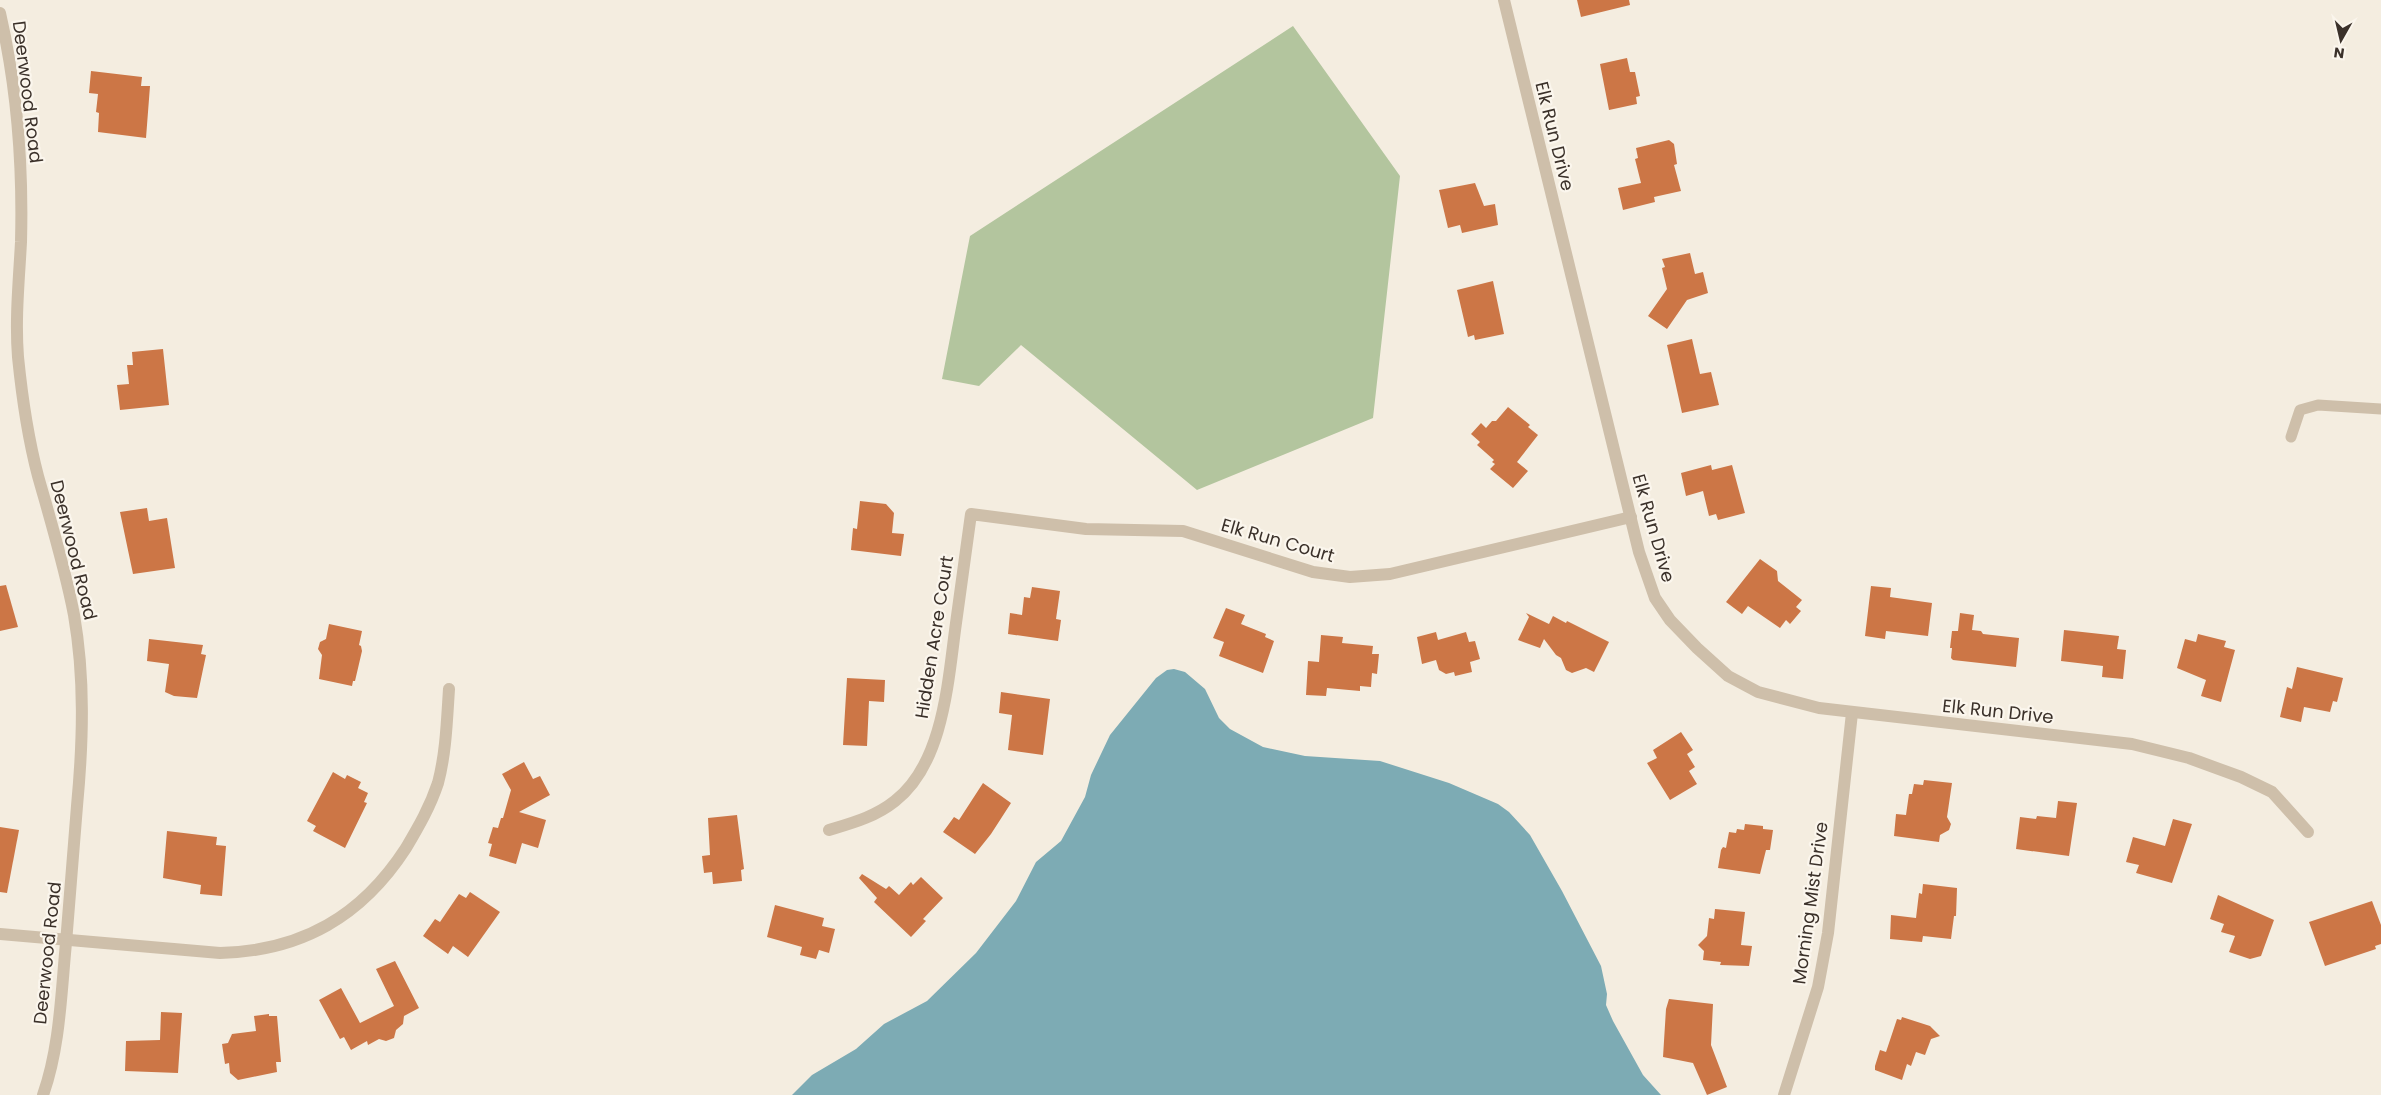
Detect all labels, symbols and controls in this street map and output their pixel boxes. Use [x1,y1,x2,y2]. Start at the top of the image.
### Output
north arrow [2316,15,2366,65]
street label: Deerwood Road [7,19,49,165]
text: N [2333,42,2346,64]
street label: Elk Run Drive [1529,79,1581,193]
street label: Elk Run Drive [1627,471,1681,585]
street label: Deerwood Road [45,477,103,623]
street label: Elk Run Court [1218,512,1338,568]
street label: Hidden Acre Court [909,554,959,720]
street label: Elk Run Drive [1941,693,2055,729]
street label: Morning Mist Drive [1786,820,1834,986]
street label: Deerwood Road [27,880,67,1026]

